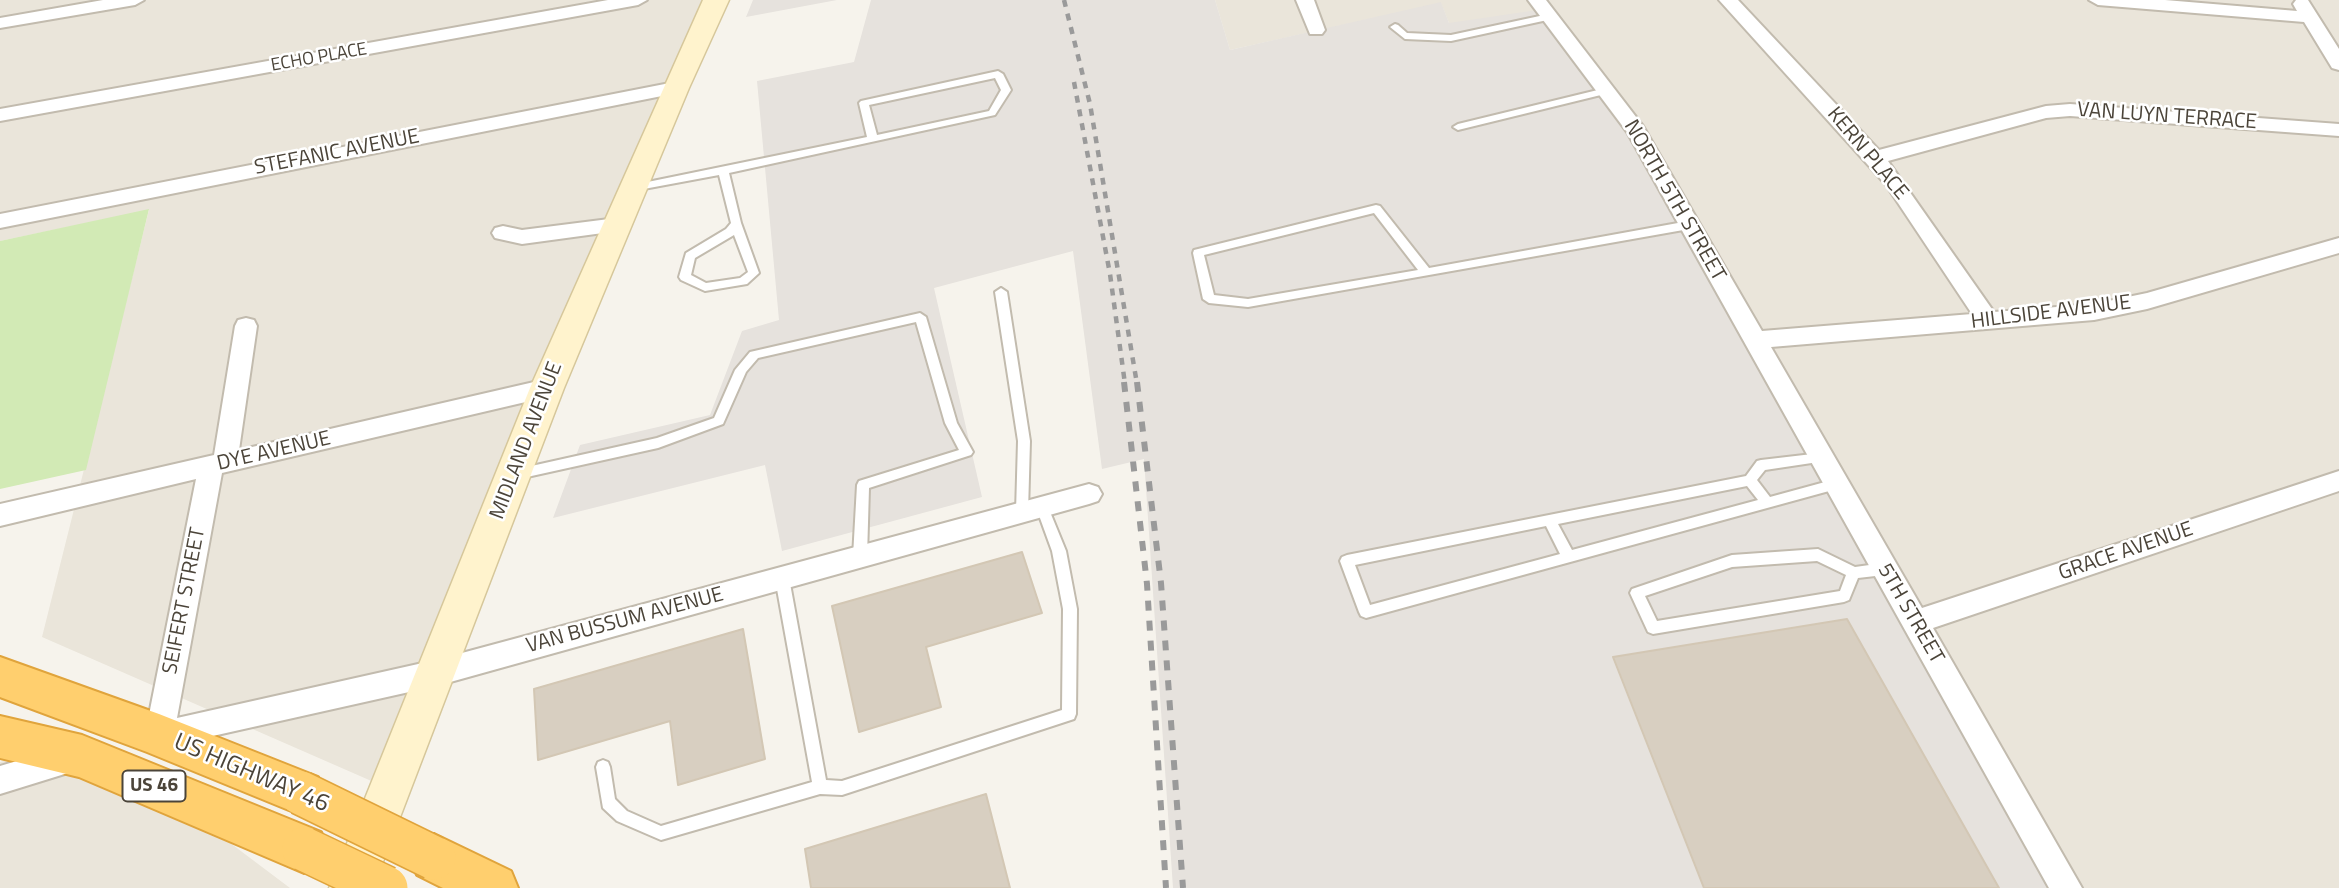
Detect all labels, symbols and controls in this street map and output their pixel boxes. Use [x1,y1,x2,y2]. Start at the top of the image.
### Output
street label: ECHO PLACE [269,39,369,77]
street label: VAN LUYN TERRACE [2076,98,2258,136]
street label: KERN PLACE [1821,103,1913,205]
street label: NORTH 5TH STREET [1618,116,1730,286]
street label: STEFANIC AVENUE [252,125,422,181]
street label: HILLSIDE AVENUE [1970,291,2132,335]
street label: MIDLAND AVENUE [485,359,569,523]
street label: DYE AVENUE [215,427,333,477]
street label: GRACE AVENUE [2055,517,2197,587]
street label: SEIFERT STREET [158,526,212,676]
street label: 5TH STREET [1871,560,1949,668]
street label: VAN BUSSUM AVENUE [524,583,726,659]
street label: US HIGHWAY 46 [169,728,333,820]
road number: US 46 [122,771,186,802]

